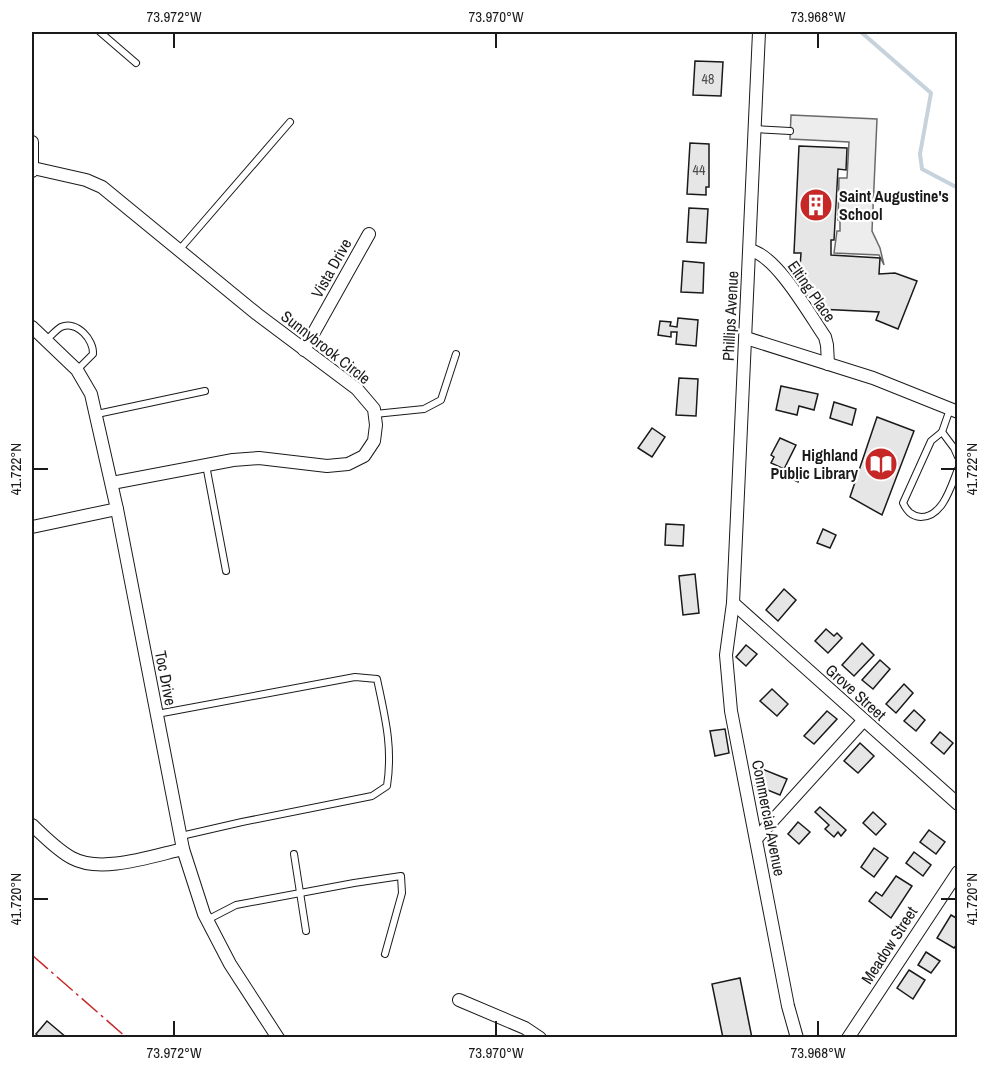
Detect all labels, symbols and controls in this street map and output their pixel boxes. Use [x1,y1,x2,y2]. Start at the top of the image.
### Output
text: 73.972°W [146,6,202,27]
text: 73.970°W [468,6,524,27]
text: 73.968°W [790,6,846,27]
house number: 48 [702,70,714,88]
house number: 44 [693,161,706,179]
place label: Saint Augustine's School [839,185,949,225]
building icon: Saint Augustine's School [798,187,834,223]
street label: Vista Drive [306,234,356,302]
street label: Elting Place [783,256,841,326]
street label: Phillips Avenue [717,270,743,362]
street label: Sunnybrook Circle [277,305,375,389]
text: 41.722°N [5,443,26,495]
text: 41.722°N [961,443,982,495]
place label: Highland Public Library [770,444,859,484]
library icon: Highland Public Library [863,446,899,482]
street label: Toc Drive [150,649,182,707]
street label: Grove Street [821,659,891,725]
street label: Commercial Avenue [747,758,791,878]
text: 41.720°N [5,873,26,925]
text: 41.720°N [961,873,982,925]
street label: Meadow Street [856,902,922,988]
text: 73.972°W [146,1042,202,1063]
text: 73.970°W [468,1042,524,1063]
text: 73.968°W [790,1042,846,1063]

